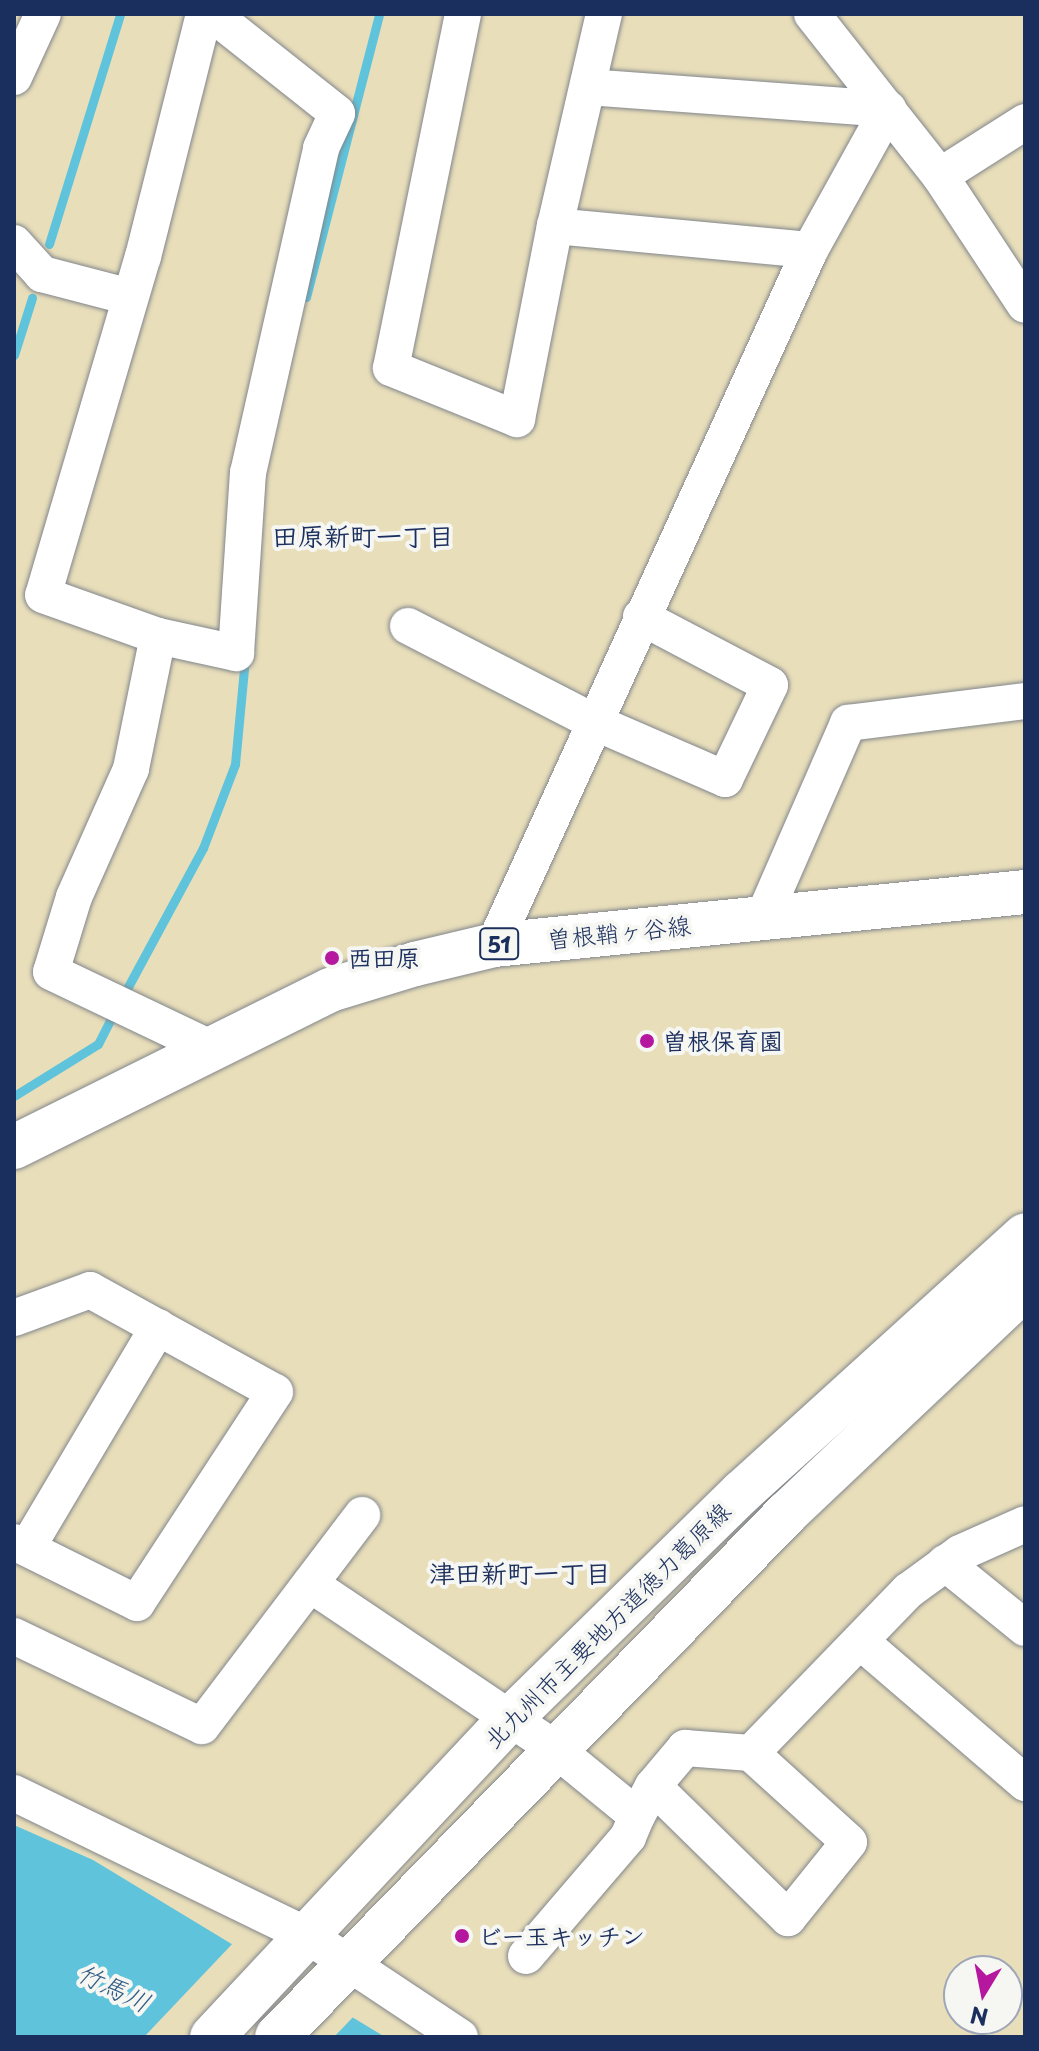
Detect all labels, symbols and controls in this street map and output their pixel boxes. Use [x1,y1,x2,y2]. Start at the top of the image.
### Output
district label: 田原新町一丁目 [272,520,454,552]
street label: 曽根鞘ヶ谷線 [546,910,692,954]
road number: 51 [479,926,519,962]
place label: 西田原 [348,944,420,972]
marker: 西田原 [323,949,341,967]
place label: 曽根保育園 [663,1027,783,1055]
marker: 曽根保育園 [638,1032,656,1050]
street label: 北九州市主要地方道徳力葛原線 [478,1496,736,1754]
district label: 津田新町一丁目 [429,1557,611,1589]
place label: ビー玉キッチン [478,1922,645,1950]
marker: ビー玉キッチン [453,1927,471,1945]
north arrow [943,1955,1023,2035]
water label: 竹馬川 [72,1956,156,2018]
text: N [968,1999,991,2035]

